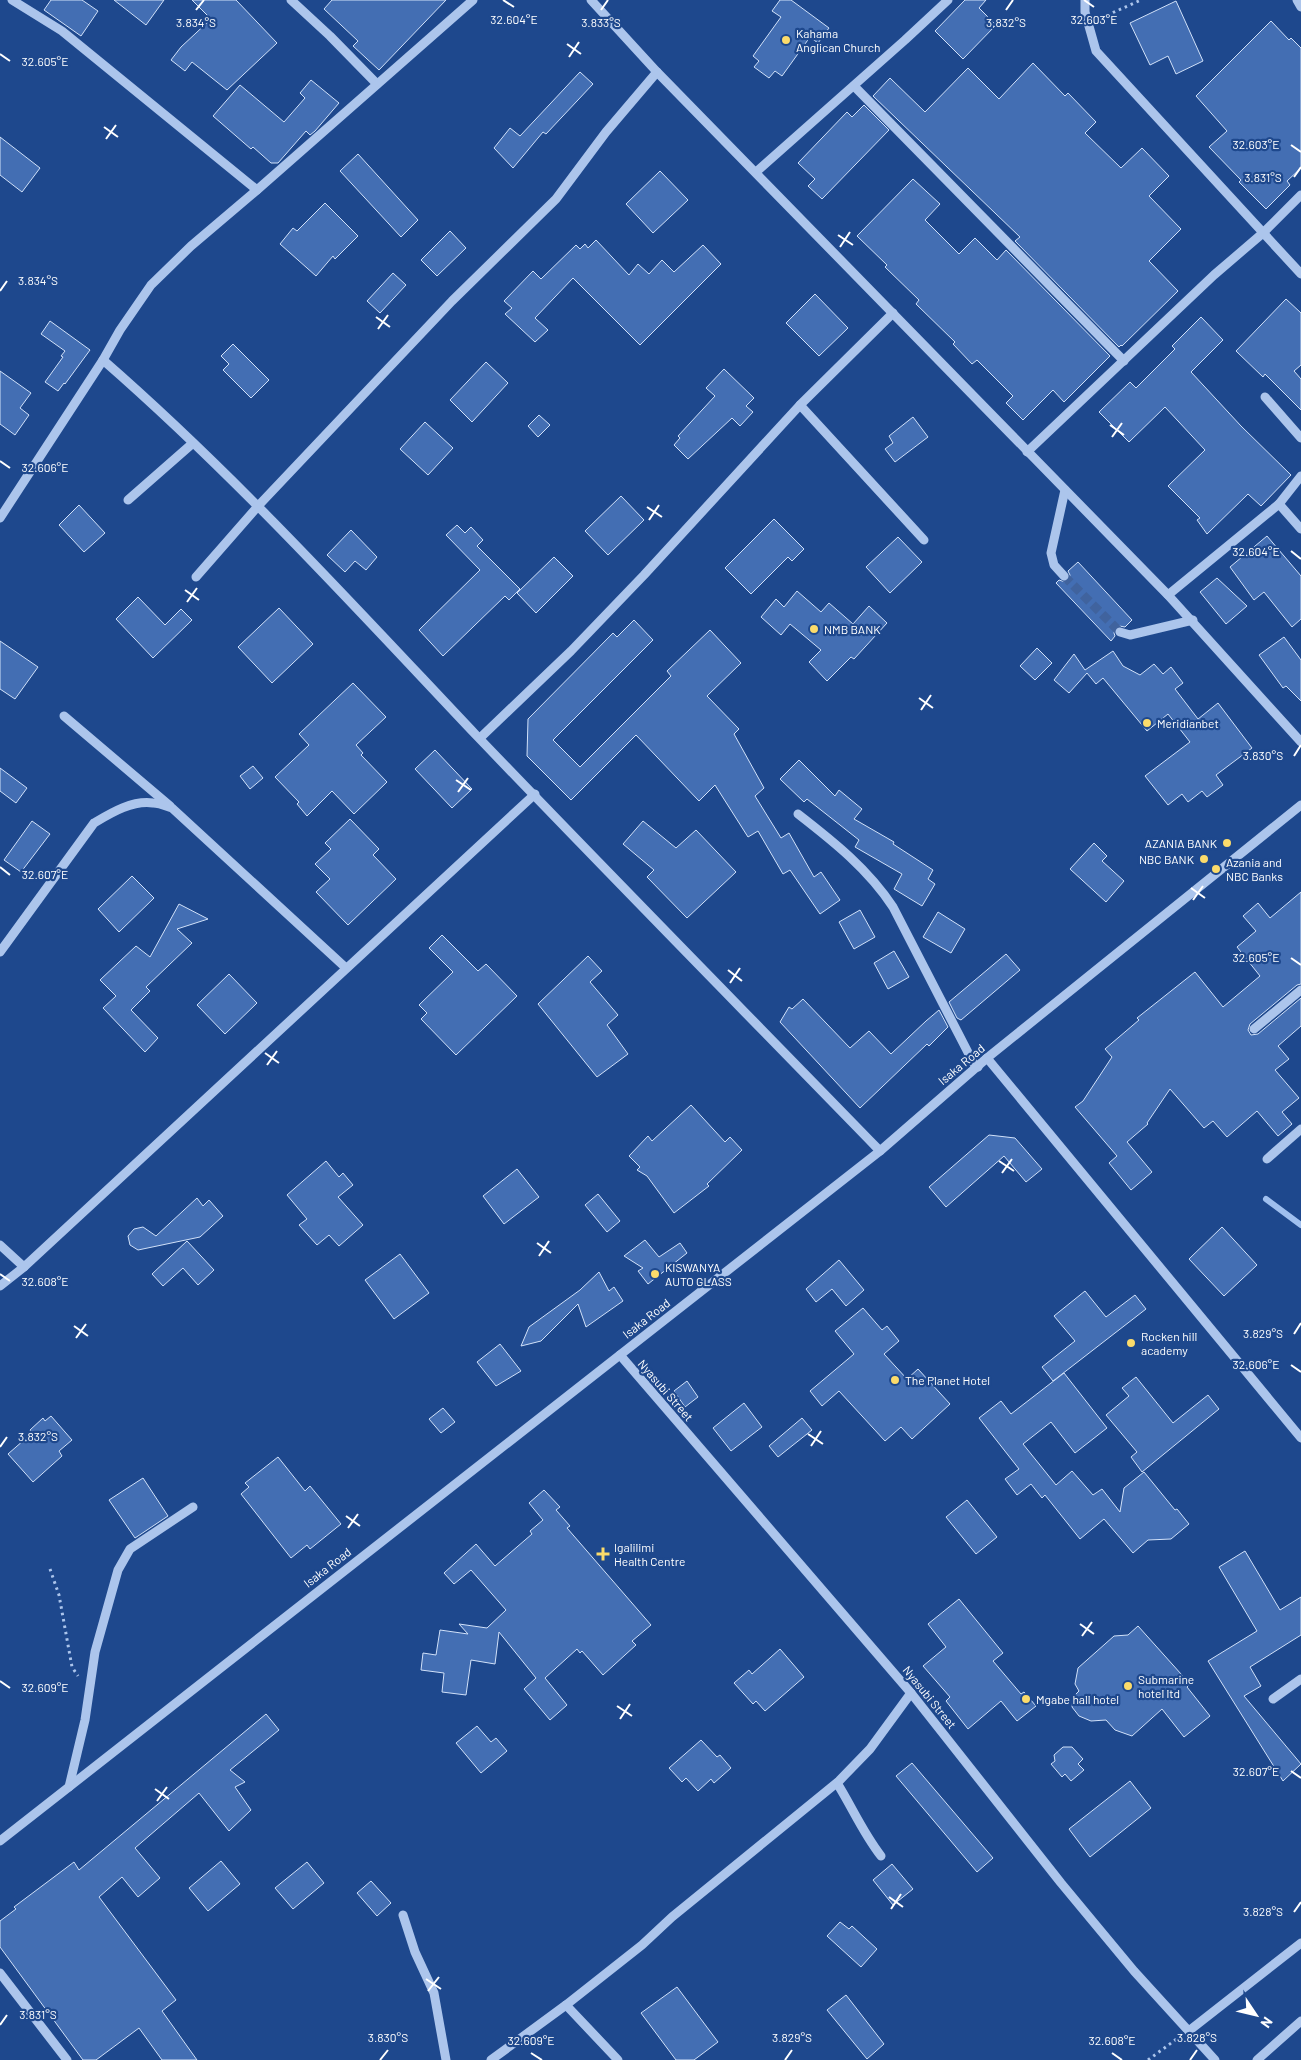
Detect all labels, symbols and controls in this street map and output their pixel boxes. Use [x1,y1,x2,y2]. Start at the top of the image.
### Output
text: 32.604°E [490,12,538,26]
text: 32.603°E [1071,12,1117,26]
text: 3.834°S [176,15,216,29]
text: 3.833°S [581,15,621,29]
text: 3.832°S [986,15,1026,29]
place label: Kahama Anglican Church [796,26,880,54]
marker: Kahama Anglican Church [780,34,792,46]
text: 32.605°E [22,54,68,68]
text: 32.603°E [1233,137,1279,151]
text: 3.831°S [1244,170,1282,184]
text: 3.834°S [18,273,58,287]
text: 32.606°E [22,460,68,474]
text: 32.604°E [1232,544,1280,558]
place label: NMB BANK [824,622,881,636]
marker: NMB BANK [808,623,820,635]
place label: Meridianbet [1157,716,1219,730]
marker: Meridianbet [1141,717,1153,729]
text: 3.830°S [1243,748,1283,762]
place label: AZANIA BANK [1145,836,1218,850]
marker: AZANIA BANK [1221,837,1233,849]
place label: NBC BANK [1139,852,1195,866]
marker: NBC BANK [1198,853,1210,865]
place label: Azania and NBC Banks [1226,855,1283,883]
marker: Azania and NBC Banks [1210,863,1222,875]
text: 32.607°E [22,867,68,881]
text: 32.605°E [1233,950,1279,964]
street label: Isaka Road [935,1041,987,1087]
place label: KISWANYA AUTO GLASS [665,1260,732,1288]
marker: KISWANYA AUTO GLASS [649,1268,661,1280]
text: 32.608°E [22,1274,69,1288]
street label: Isaka Road [620,1295,672,1341]
text: 3.829°S [1243,1326,1283,1340]
place label: Rocken hill academy [1141,1329,1197,1357]
marker: Rocken hill academy [1125,1337,1137,1349]
street label: Nyasubi Street [636,1356,696,1424]
text: 32.606°E [1233,1357,1279,1371]
place label: The Planet Hotel [905,1373,990,1387]
marker: The Planet Hotel [889,1374,901,1386]
text: 3.832°S [18,1429,58,1443]
place label: Igalilimi Health Centre [614,1540,686,1568]
street label: Isaka Road [301,1544,353,1590]
marker: Igalilimi Health Centre [596,1547,610,1561]
street label: Nyasubi Street [900,1663,960,1731]
place label: Submarine hotel ltd [1138,1672,1194,1700]
text: 32.609°E [22,1680,69,1694]
marker: Submarine hotel ltd [1122,1680,1134,1692]
place label: Mgabe hall hotel [1036,1692,1119,1706]
marker: Mgabe hall hotel [1020,1693,1032,1705]
text: 32.607°E [1233,1764,1279,1778]
text: 3.828°S [1243,1904,1283,1918]
north arrow [1231,1990,1281,2040]
text: 3.831°S [19,2007,57,2021]
text: N [1257,2014,1277,2031]
text: 3.830°S [368,2030,408,2044]
text: 3.829°S [772,2030,812,2044]
text: 3.828°S [1177,2030,1217,2044]
text: 32.609°E [508,2033,555,2047]
text: 32.608°E [1089,2033,1136,2047]

